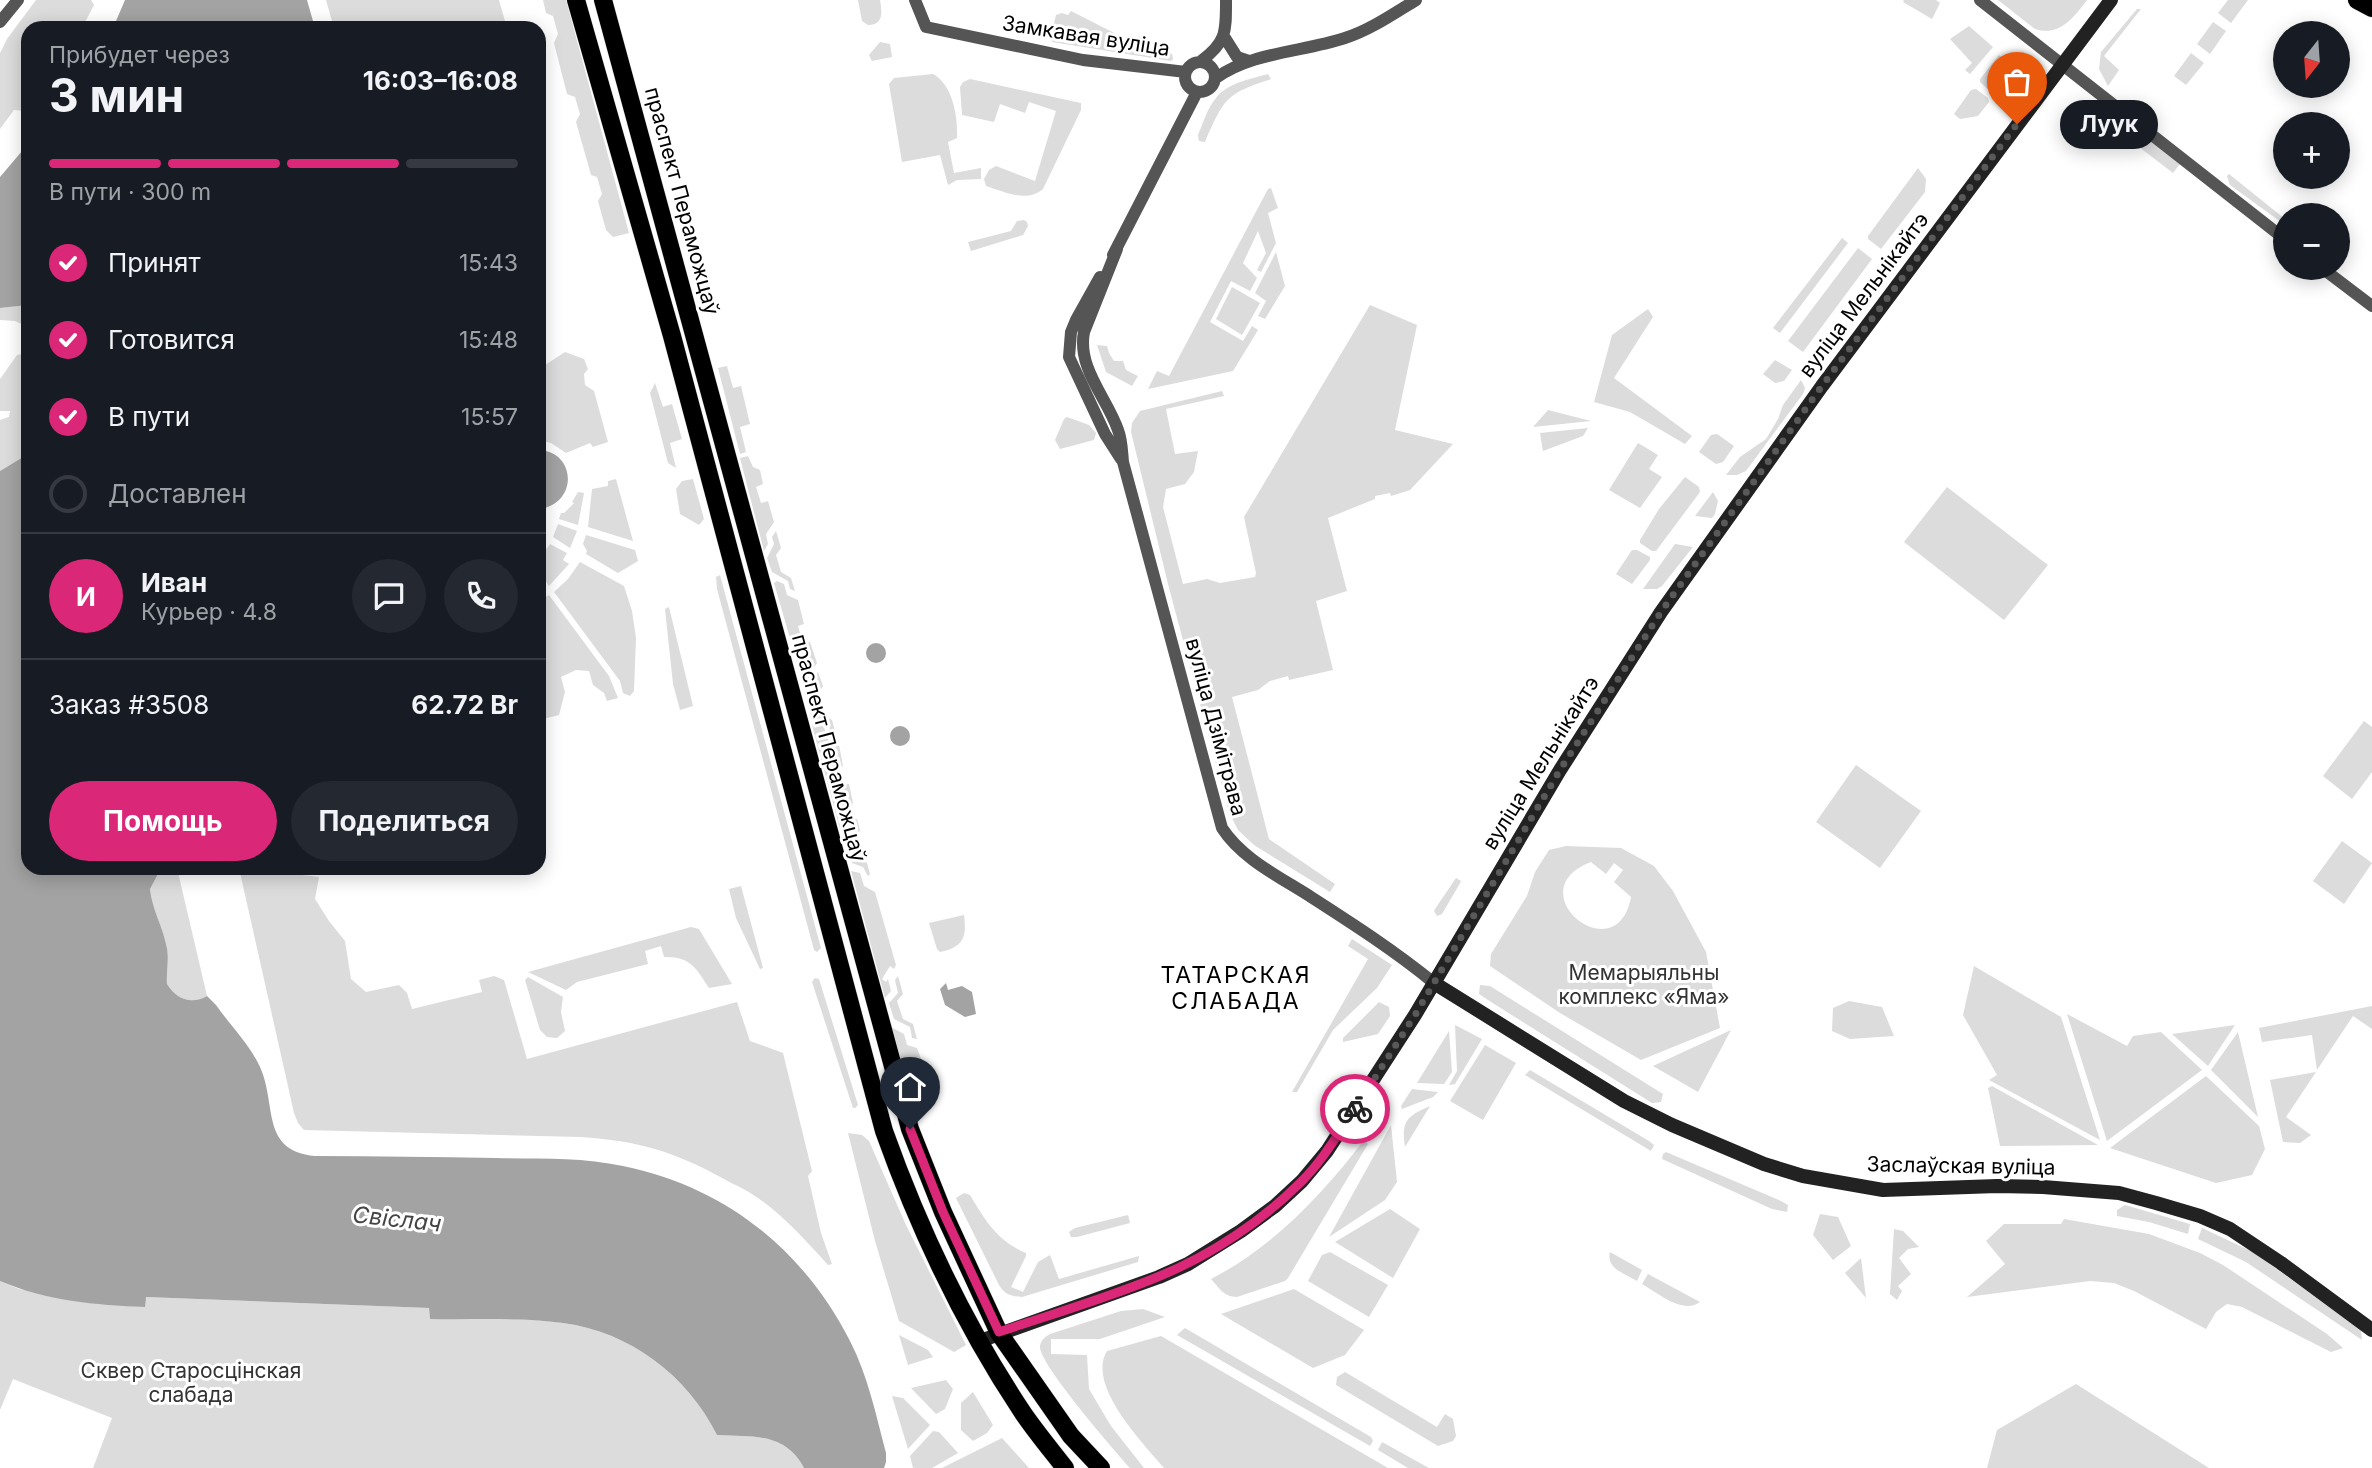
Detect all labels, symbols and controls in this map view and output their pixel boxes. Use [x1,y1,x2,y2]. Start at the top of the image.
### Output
street label: Замкавая вуліца [1000,10,1172,61]
north arrow [2273,21,2350,98]
map controls [2273,21,2350,280]
text: Прибудет через [49,41,230,69]
pin [1987,52,2047,124]
icon: bag [1998,63,2036,101]
text: 16:03–16:08 [363,65,518,96]
text: 3 мин [49,67,184,123]
street label: праспект Пераможцаў [640,84,725,318]
callout: Луук [2059,100,2157,148]
text: Луук [2080,110,2138,138]
button: + [2273,112,2350,189]
text: В пути · 300 m [49,178,211,206]
button: − [2273,203,2350,280]
street label: вуліца Мельнікайтэ [1793,207,1934,382]
icon: check [49,244,87,282]
text: Принят [108,247,201,278]
text: 15:43 [459,249,518,277]
icon: check [49,321,87,359]
text: Готовится [108,324,235,355]
text: 15:48 [459,326,518,354]
icon: check [49,398,87,436]
text: В пути [108,401,190,432]
text: 15:57 [461,403,518,431]
text: Доставлен [108,478,247,509]
button: chat [352,559,426,633]
button: phone [444,559,518,633]
text: Иван [141,567,207,598]
text: И [76,581,96,612]
text: Курьер · 4.8 [141,598,277,626]
street label: праспект Пераможцаў [787,631,872,865]
street label: вуліца Дзімітрава [1181,635,1252,818]
street label: вуліца Мельнікайтэ [1477,671,1604,854]
text: Заказ #3508 [49,689,209,720]
text: 62.72 Br [411,689,518,720]
button: Помощь [49,781,277,861]
button: Поделиться [291,781,518,861]
park label: Мемарыяльны комплекс «Яма» [1558,960,1730,1009]
district label: ТАТАРСКАЯ СЛАБАДА [1160,961,1312,1015]
pin [880,1057,940,1129]
icon: home [891,1068,929,1106]
courier [1320,1074,1390,1144]
icon: bike [1336,1090,1374,1128]
street label: Заслаўская вуліца [1866,1151,2056,1180]
water label: Свіслач [351,1200,443,1238]
park label: Сквер Старосцінская слабада [81,1358,301,1407]

